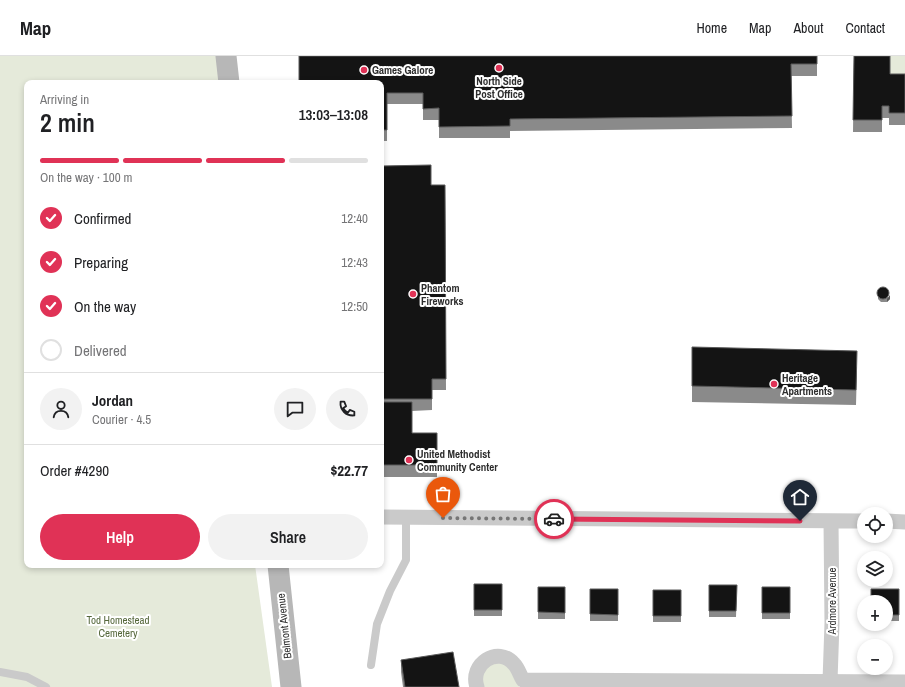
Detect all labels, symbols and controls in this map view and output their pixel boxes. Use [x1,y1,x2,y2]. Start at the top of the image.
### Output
text: Map [20,15,51,41]
text: Home [696,19,727,37]
text: Map [749,19,771,37]
text: About [793,19,823,37]
text: Contact [845,19,885,37]
place label: Games Galore [372,63,433,77]
marker: North Side Post Office [494,63,504,73]
marker: Games Galore [359,65,369,75]
place label: North Side Post Office [475,74,523,101]
text: Arriving in [40,91,89,108]
text: 13:03–13:08 [299,104,368,125]
text: 2 min [40,105,95,140]
text: On the way · 100 m [40,169,132,186]
icon: check [40,207,62,229]
text: Confirmed [74,208,131,229]
text: 12:40 [341,210,368,227]
icon: check [40,251,62,273]
text: Preparing [74,252,128,273]
text: 12:43 [341,254,368,271]
place label: Phantom Fireworks [421,281,464,308]
marker: Phantom Fireworks [408,289,418,299]
icon: check [40,295,62,317]
text: On the way [74,296,136,317]
text: 12:50 [341,298,368,315]
text: Delivered [74,340,127,361]
place label: Heritage Apartments [782,371,832,398]
marker: Heritage Apartments [769,379,779,389]
button: person [40,388,82,430]
button: chat [274,388,316,430]
button: phone [326,388,368,430]
text: Jordan [92,390,133,411]
text: Courier · 4.5 [92,411,151,428]
place label: United Methodist Community Center [417,447,498,474]
marker: United Methodist Community Center [404,455,414,465]
text: Order #4290 [40,460,109,481]
text: $22.77 [330,460,368,481]
pin [426,477,460,518]
pin [783,480,817,521]
icon: bag [432,483,454,505]
icon: home [789,486,811,508]
courier [534,499,574,539]
map controls [857,507,893,675]
button: locate [857,507,893,543]
icon: car [543,508,565,530]
button: Help [40,514,200,560]
button: Share [208,514,368,560]
button: layers [857,551,893,587]
street label: Ardmore Avenue [825,567,839,636]
street label: Belmont Avenue [274,593,294,659]
button: + [857,595,893,631]
park label: Tod Homestead Cemetery [86,613,150,640]
button: − [857,639,893,675]

